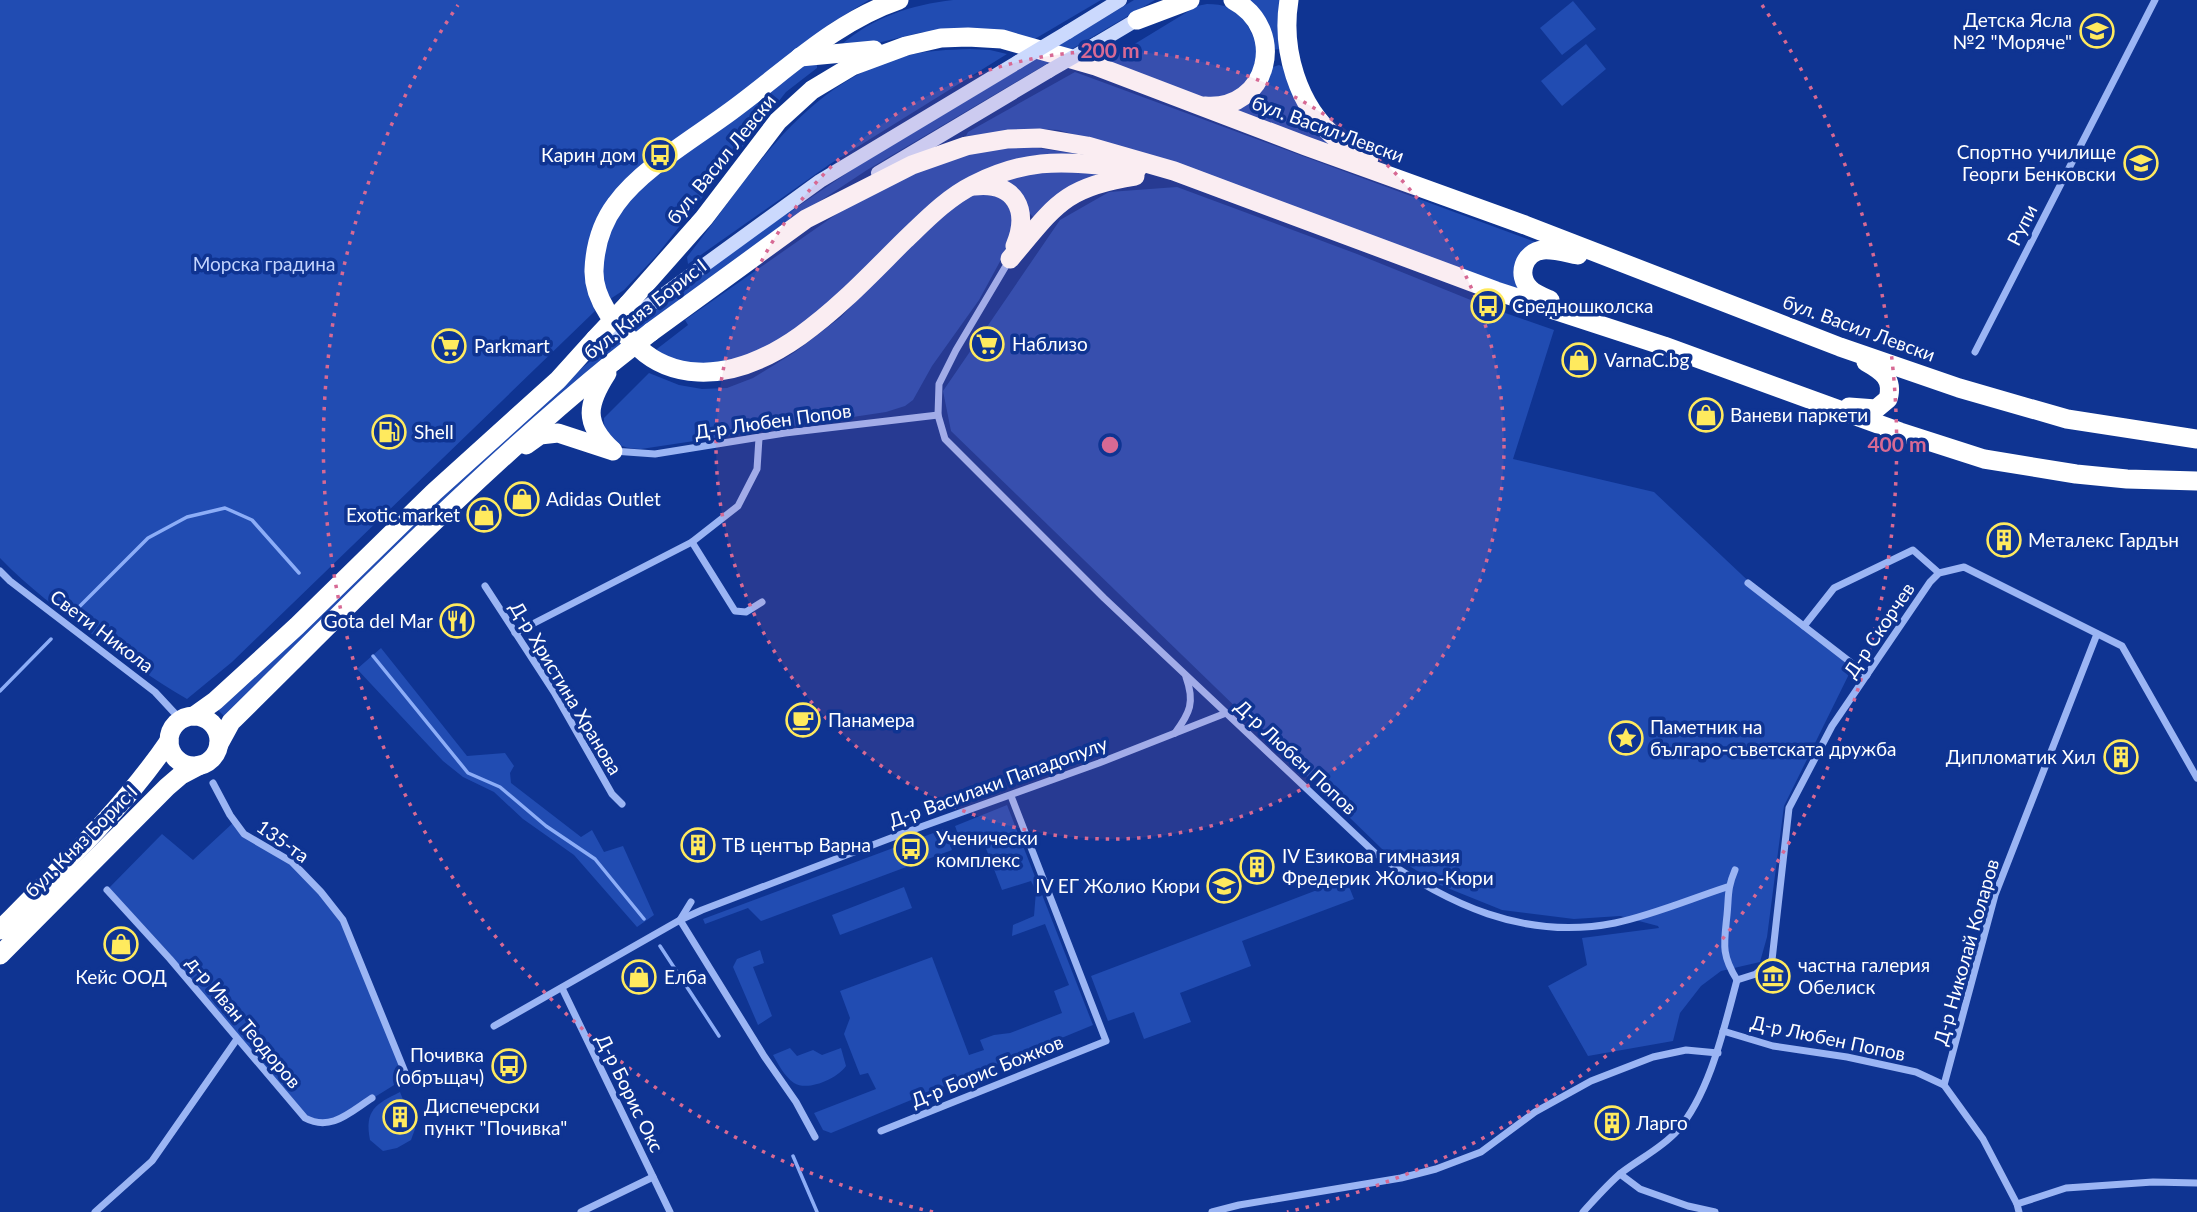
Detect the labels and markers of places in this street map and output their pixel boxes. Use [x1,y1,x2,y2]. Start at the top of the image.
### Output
place label: Детска Ясла №2 "Моряче" [1953,8,2072,53]
school or university icon: Детска Ясла №2 "Моряче" [2078,12,2116,50]
bus stop icon: Карин дом [641,136,679,174]
place label: Спортно училище Георги Бенковски [1957,140,2116,185]
place label: Карин дом [541,143,636,166]
school or university icon: Спортно училище Георги Бенковски [2122,144,2160,182]
bus stop icon: Средношколска [1469,287,1507,325]
place label: Средношколска [1512,294,1653,317]
supermarket icon: Наблизо [968,325,1006,363]
supermarket icon: Parkmart [430,327,468,365]
place label: Наблизо [1012,332,1088,355]
place label: Parkmart [474,334,550,357]
shop icon: VarnaC.bg [1560,341,1598,379]
place label: VarnaC.bg [1604,348,1689,371]
shop icon: Ваневи паркети [1687,396,1725,434]
place label: Ваневи паркети [1730,403,1868,426]
fuel station icon: Shell [370,413,408,451]
place label: Shell [414,420,454,443]
centre of rings [1098,433,1122,457]
shop icon: Adidas Outlet [503,480,541,518]
place label: Adidas Outlet [546,487,661,510]
shop icon: Exotic market [465,496,503,534]
place label: Exotic market [346,503,460,526]
building icon: Металекс Гардън [1985,521,2023,559]
place label: Металекс Гардън [2028,528,2179,551]
restaurant icon: Gota del Mar [438,602,476,640]
place label: Gota del Mar [324,609,433,632]
cafe icon: Панамера [784,701,822,739]
place label: Панамера [828,708,915,731]
place label: Паметник на българо-съветската дружба [1650,715,1896,760]
place icon: Паметник на българо-съветската дружба [1607,719,1645,757]
building icon: Дипломатик Хил [2102,738,2140,776]
place label: Дипломатик Хил [1946,745,2096,768]
building icon: ТВ център Варна [679,826,717,864]
place label: Ученически комплекс [936,826,1038,871]
bus stop icon: Ученически комплекс [892,830,930,868]
place label: ТВ център Варна [722,833,871,856]
place label: IV Езикова гимназия Фредерик Жолио-Кюри [1282,844,1494,889]
building icon: IV Езикова гимназия Фредерик Жолио-Кюри [1238,848,1276,886]
school or university icon: IV ЕГ Жолио Кюри [1205,867,1243,905]
place label: IV ЕГ Жолио Кюри [1035,874,1200,897]
shop icon: Кейс ООД [102,925,140,963]
place label: частна галерия Обелиск [1798,953,1930,998]
museum icon: частна галерия Обелиск [1754,957,1792,995]
shop icon: Елба [620,958,658,996]
place label: Кейс ООД [75,965,167,988]
place label: Елба [664,965,707,988]
place label: Почивка (обръщач) [396,1043,484,1088]
bus stop icon: Почивка (обръщач) [490,1047,528,1085]
place label: Диспечерски пункт "Почивка" [424,1094,567,1139]
building icon: Диспечерски пункт "Почивка" [381,1098,419,1136]
building icon: Ларго [1593,1104,1631,1142]
place label: Ларго [1635,1111,1688,1134]

